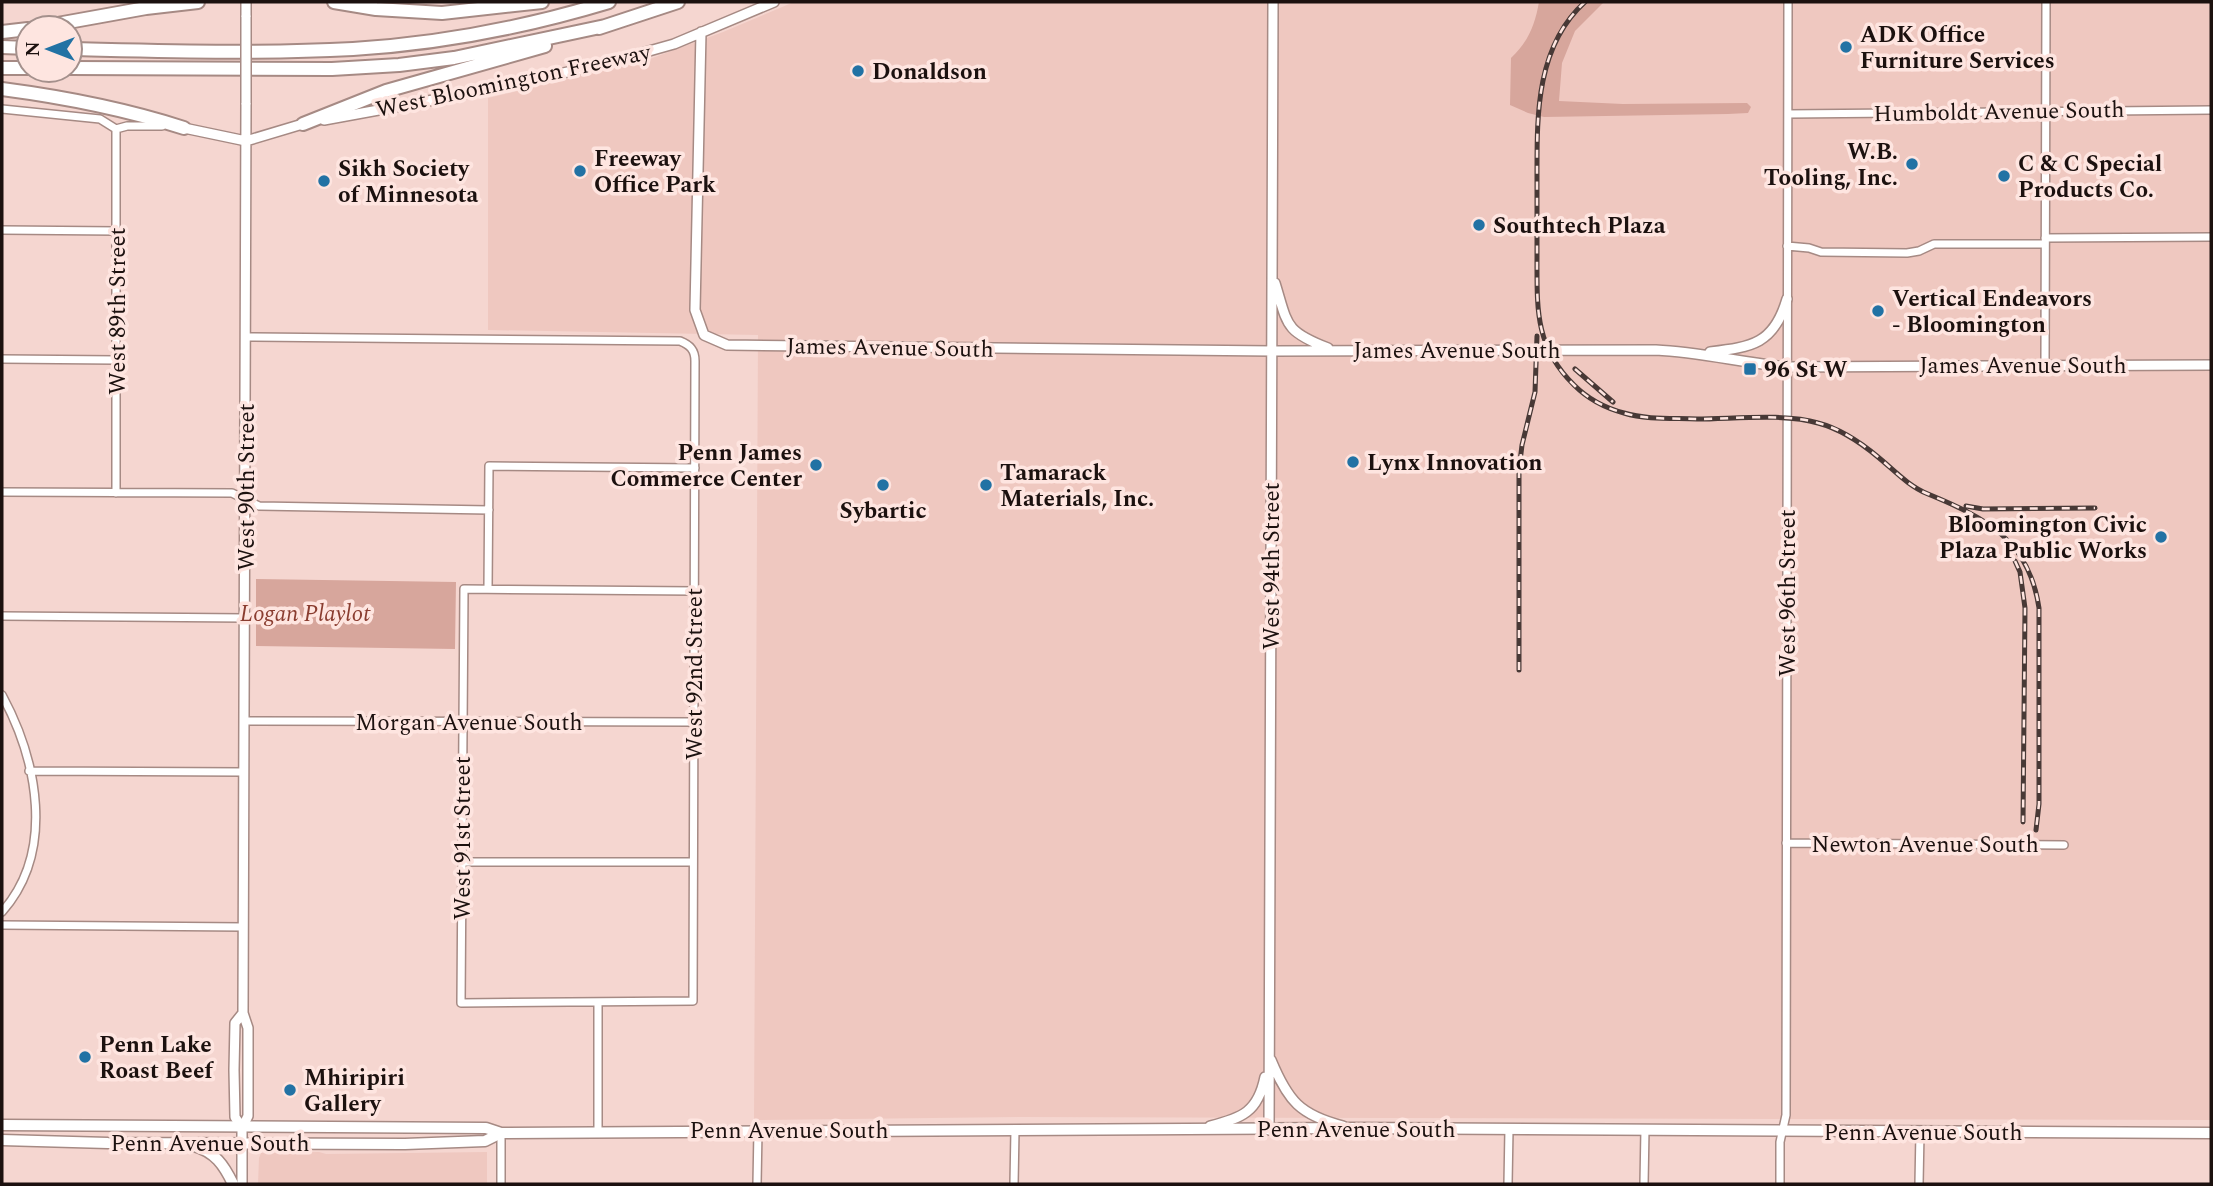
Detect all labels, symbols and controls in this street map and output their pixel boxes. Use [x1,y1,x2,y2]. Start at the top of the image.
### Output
north arrow [14,14,84,84]
place label: ADK Office Furniture Services [1860,18,2055,79]
street label: West Bloomington Freeway [373,35,655,128]
marker: ADK Office Furniture Services [1838,39,1854,55]
text: N [19,41,48,57]
place label: Donaldson [872,55,987,90]
marker: Donaldson [850,63,866,79]
street label: Humboldt Avenue South [1873,93,2125,132]
place label: W.B. Tooling, Inc. [1764,135,1898,196]
place label: Freeway Office Park [594,142,716,203]
place label: C & C Special Products Co. [2018,147,2162,208]
place label: Sikh Society of Minnesota [338,152,479,213]
marker: W.B. Tooling, Inc. [1904,156,1920,172]
marker: Freeway Office Park [572,163,588,179]
marker: C & C Special Products Co. [1996,168,2012,184]
marker: Sikh Society of Minnesota [316,173,332,189]
place label: Southtech Plaza [1493,209,1666,244]
marker: Southtech Plaza [1471,217,1487,233]
street label: West 89th Street [101,227,136,395]
place label: Vertical Endeavors - Bloomington [1892,282,2092,343]
marker: Vertical Endeavors - Bloomington [1870,303,1886,319]
street label: James Avenue South [786,329,994,368]
street label: James Avenue South [1353,334,1561,369]
street label: James Avenue South [1919,349,2127,384]
place label: 96 St W [1764,353,1847,388]
marker: 96 St W [1742,361,1758,377]
street label: West 90th Street [230,403,265,571]
place label: Penn James Commerce Center [610,436,802,497]
place label: Lynx Innovation [1367,446,1542,481]
marker: Lynx Innovation [1345,454,1361,470]
place label: Tamarack Materials, Inc. [1000,456,1154,517]
marker: Penn James Commerce Center [808,457,824,473]
marker: Sybartic [875,477,891,493]
marker: Tamarack Materials, Inc. [978,477,994,493]
street label: West 94th Street [1255,482,1290,650]
place label: Sybartic [839,494,927,529]
place label: Bloomington Civic Plaza Public Works [1939,508,2147,569]
street label: West 96th Street [1771,509,1806,677]
marker: Bloomington Civic Plaza Public Works [2153,529,2169,545]
street label: West 92nd Street [678,588,713,760]
park label: Logan Playlot [240,597,371,632]
street label: Morgan Avenue South [355,706,583,741]
street label: West 91st Street [446,756,481,920]
street label: Newton Avenue South [1811,828,2039,863]
place label: Penn Lake Roast Beef [99,1028,214,1089]
marker: Penn Lake Roast Beef [77,1049,93,1065]
place label: Mhiripiri Gallery [304,1061,405,1122]
marker: Mhiripiri Gallery [282,1082,298,1098]
street label: Penn Avenue South [1256,1113,1456,1148]
street label: Penn Avenue South [689,1114,889,1149]
street label: Penn Avenue South [1823,1116,2023,1151]
street label: Penn Avenue South [110,1127,310,1162]

